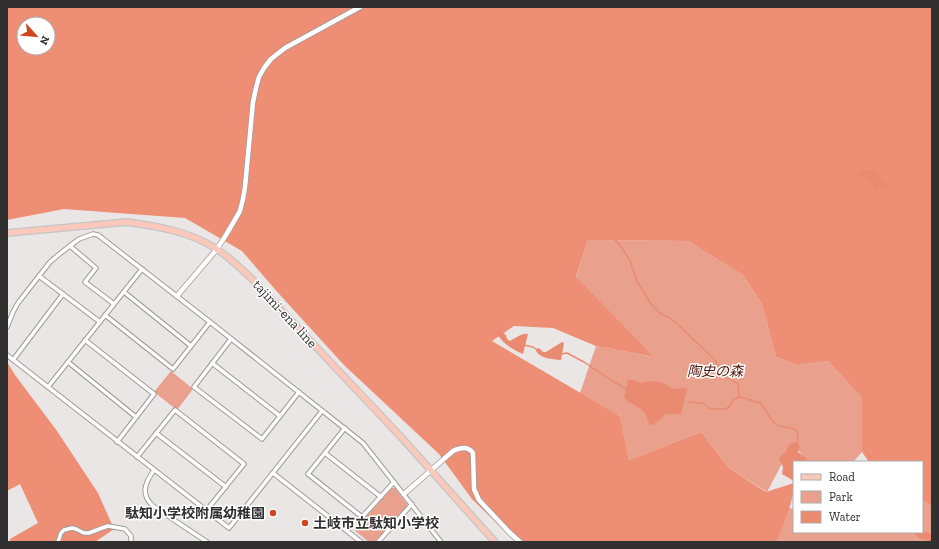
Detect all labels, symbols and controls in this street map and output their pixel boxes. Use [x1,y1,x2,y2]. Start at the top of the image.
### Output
north arrow [16,16,56,56]
text: N [36,34,52,48]
street label: tajimi-ena line [249,276,321,352]
park label: 陶史の森 [687,363,745,380]
legend [793,461,923,533]
text: Road [829,470,855,484]
text: Park [829,490,854,504]
place label: 駄知小学校附属幼稚園 [125,505,265,522]
marker: 駄知小学校附属幼稚園 [268,508,278,518]
text: Water [829,510,861,524]
place label: 土岐市立駄知小学校 [313,515,439,532]
marker: 土岐市立駄知小学校 [300,518,310,528]

